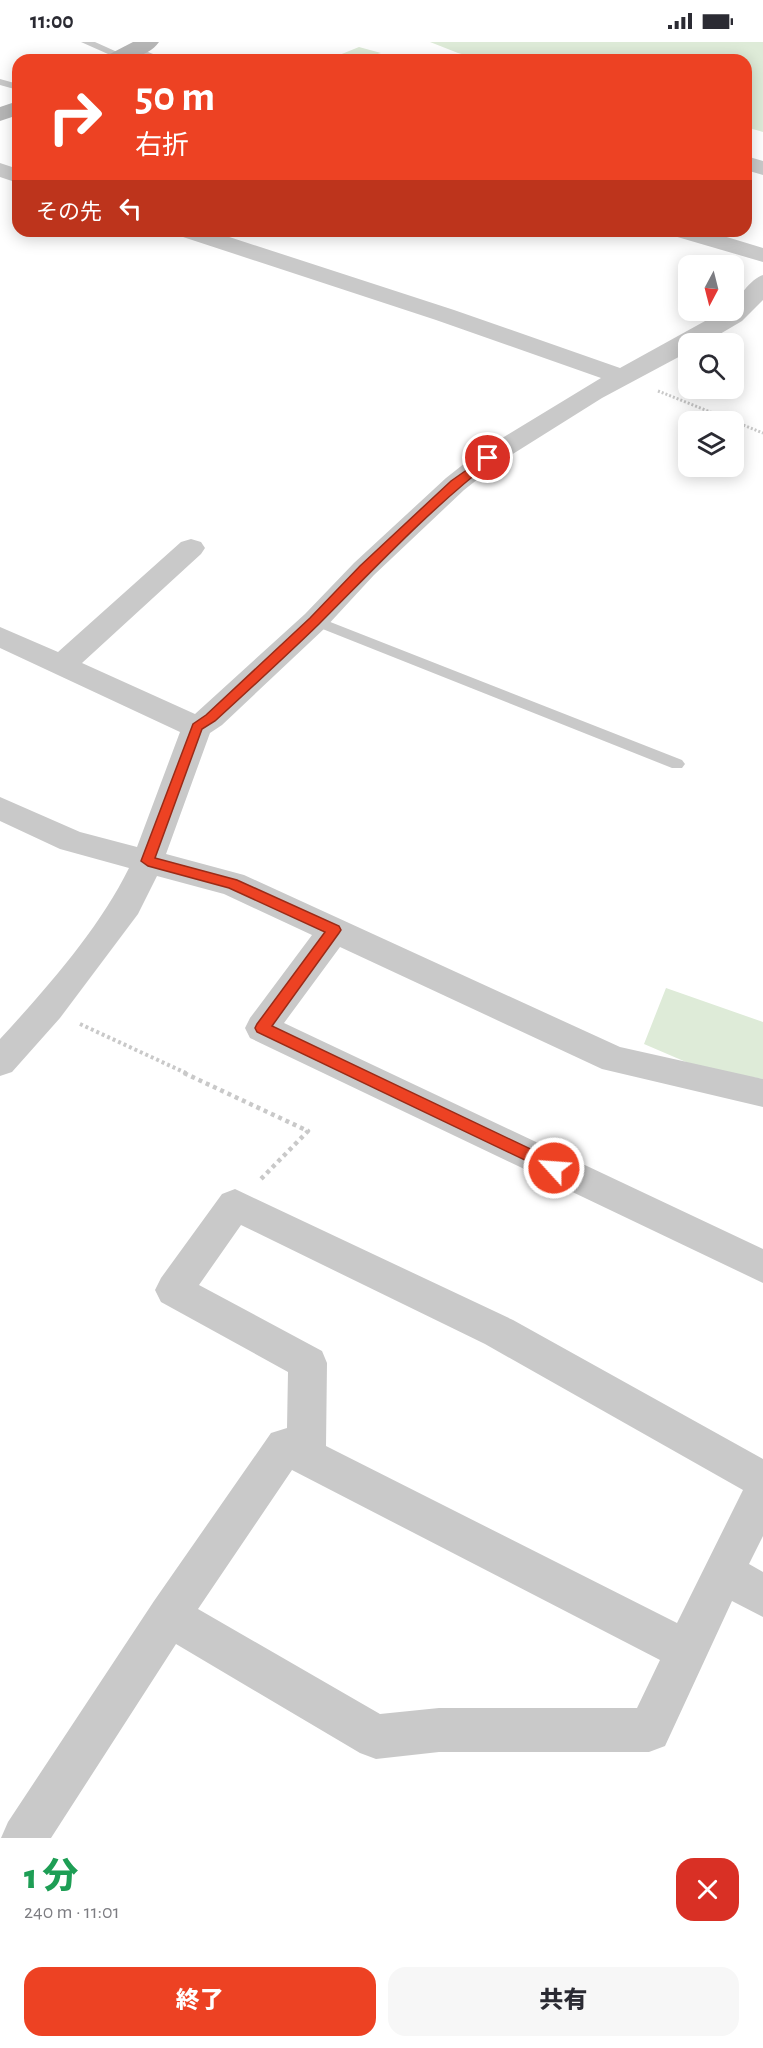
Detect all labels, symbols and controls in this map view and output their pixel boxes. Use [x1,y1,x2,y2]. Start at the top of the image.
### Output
text: 11:00 [30,10,74,32]
text: 50 m [135,76,215,118]
icon: right [36,78,114,156]
text: 右折 [135,132,189,159]
icon: left [114,192,147,225]
text: その先 [36,201,102,223]
north arrow [678,255,744,321]
map controls [678,255,744,477]
button: search [678,333,744,399]
button: layers [678,411,744,477]
pin [462,432,513,483]
icon: arrive [471,441,504,474]
position arrow [522,1136,586,1200]
button: close [676,1858,739,1921]
text: 1 分 [24,1859,78,1895]
text: 240 m · 11:01 [24,1902,120,1922]
button: 終了 [24,1967,376,2036]
button: 共有 [388,1967,739,2036]

